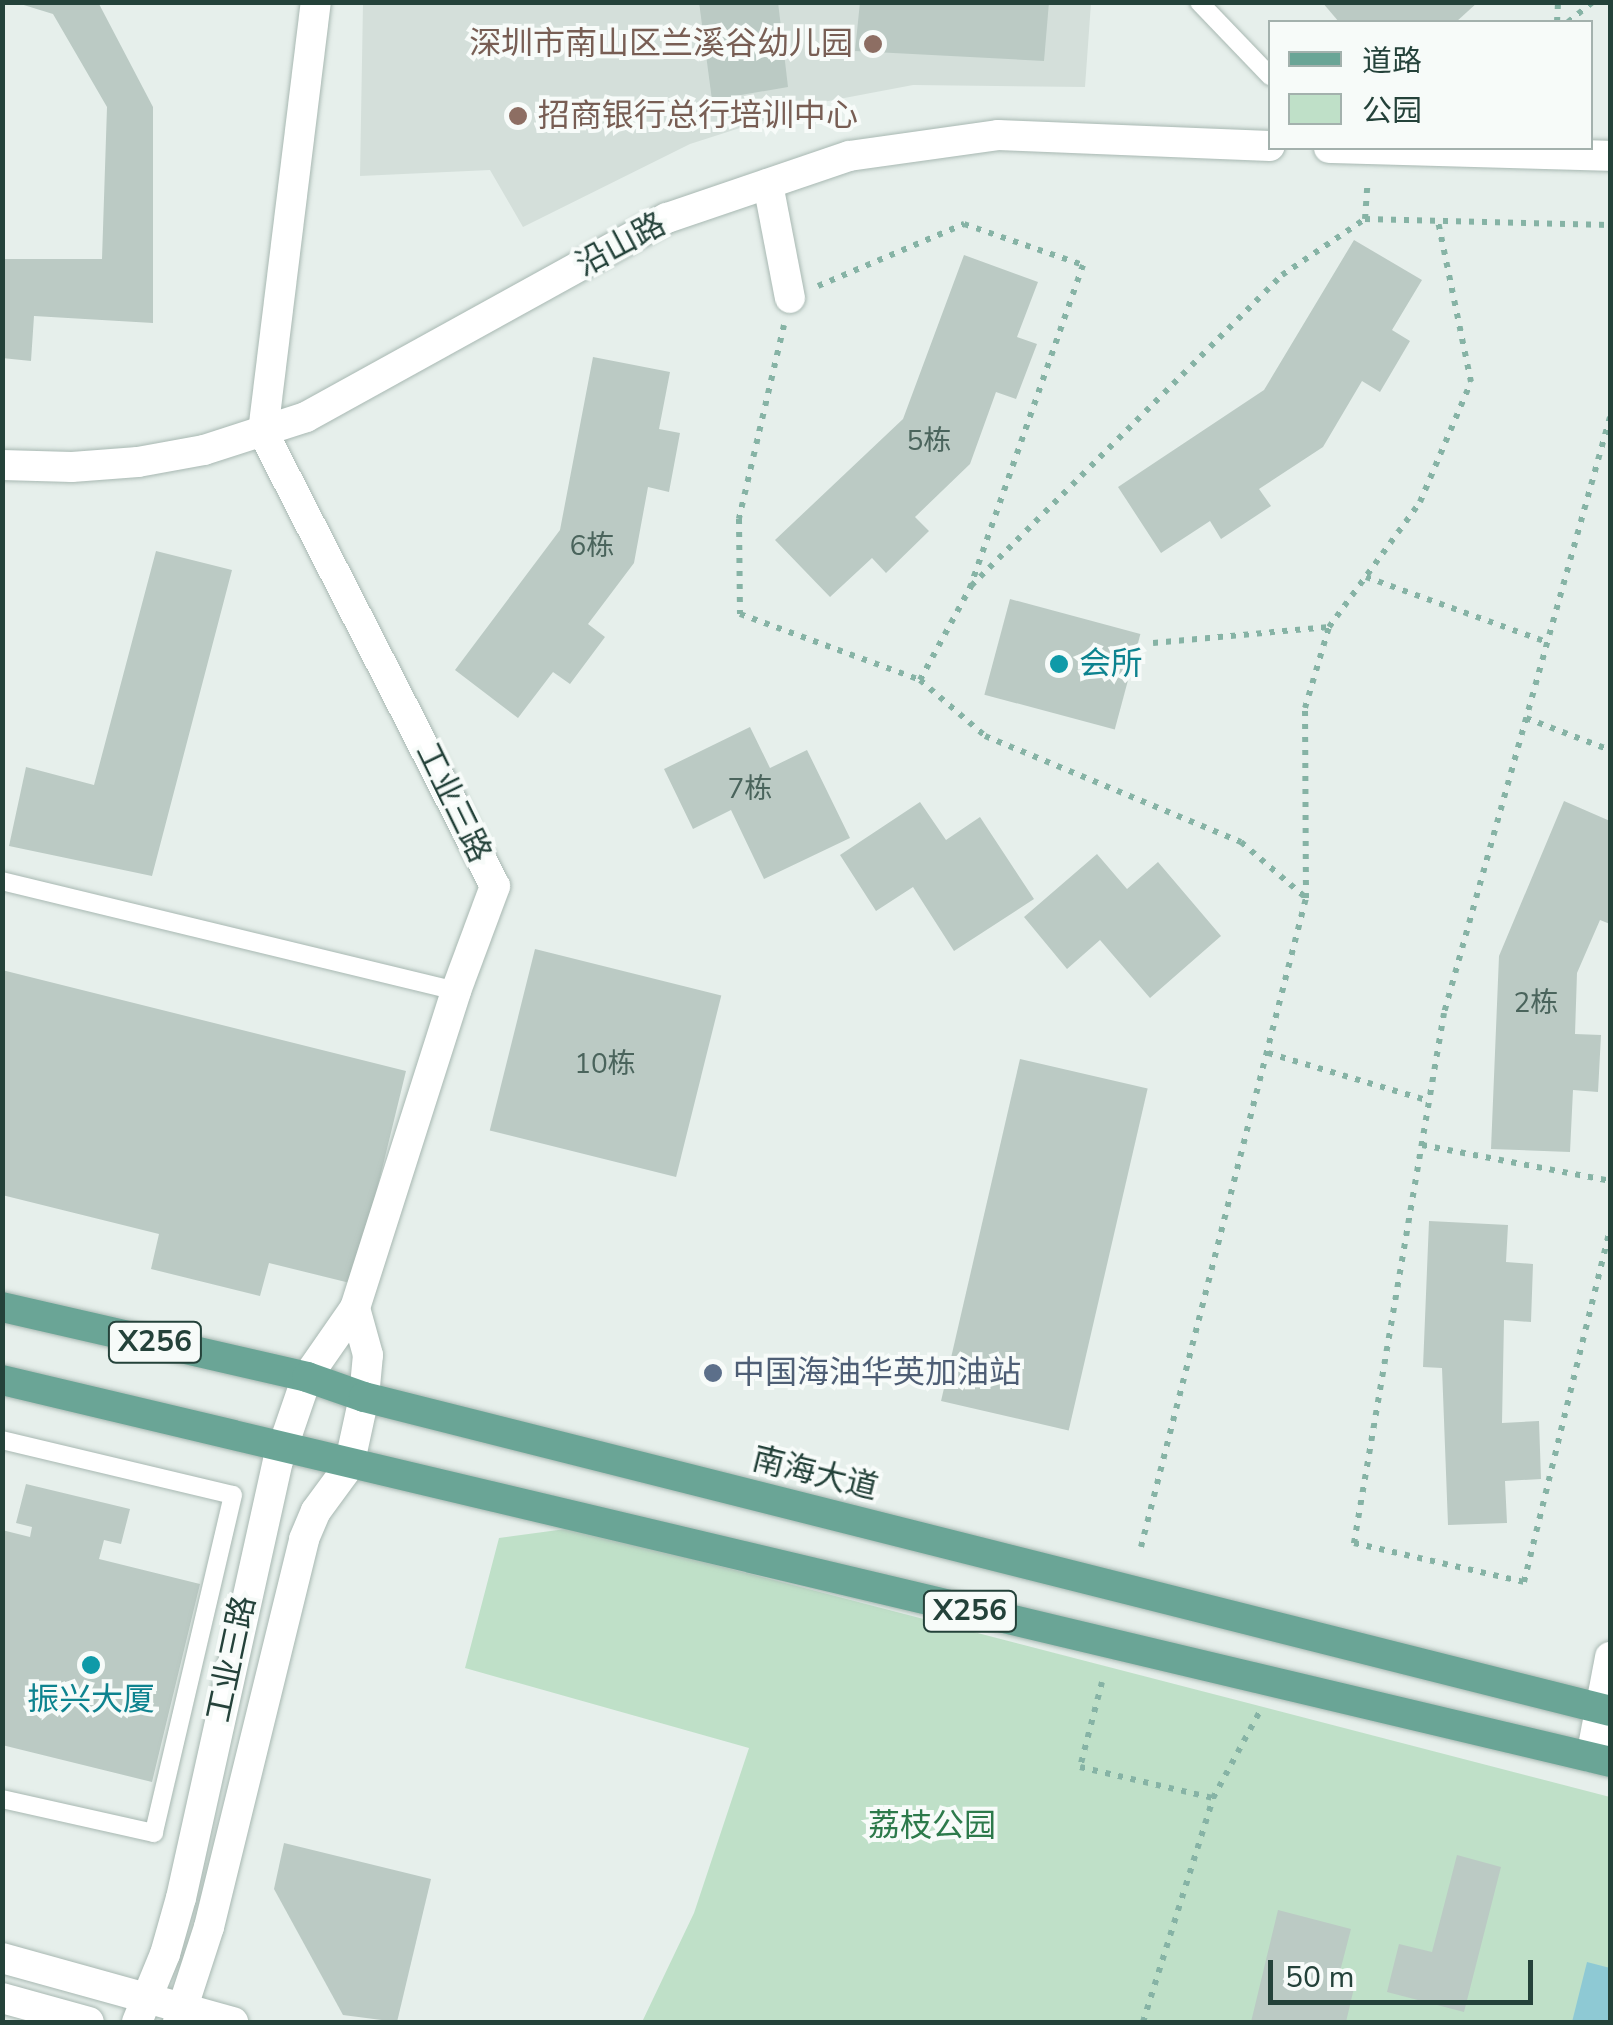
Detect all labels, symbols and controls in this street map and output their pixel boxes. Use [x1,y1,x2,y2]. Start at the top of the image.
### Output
legend [1268,20,1593,150]
place label: 深圳市南山区兰溪谷幼儿园 [469,25,853,63]
marker: 深圳市南山区兰溪谷幼儿园 [862,33,884,55]
text: 道路 [1362,41,1422,82]
text: 公园 [1362,91,1422,132]
place label: 招商银行总行培训中心 [538,97,858,135]
marker: 招商银行总行培训中心 [507,105,529,127]
street label: 沿山路 [570,206,672,284]
house number: 5栋 [907,424,951,458]
house number: 6栋 [570,529,614,563]
place label: 会所 [1079,645,1143,683]
marker: 会所 [1048,653,1070,675]
street label: 工业三路 [408,737,498,869]
house number: 7栋 [728,772,772,806]
house number: 2栋 [1514,986,1558,1020]
house number: 10栋 [574,1047,636,1081]
road number: X256 [108,1317,202,1367]
place label: 中国海油华英加油站 [733,1354,1021,1392]
marker: 中国海油华英加油站 [702,1362,724,1384]
street label: 南海大道 [748,1440,882,1508]
road number: X256 [922,1586,1018,1636]
street label: 工业三路 [200,1592,264,1726]
marker: 振兴大厦 [80,1654,102,1676]
place label: 振兴大厦 [27,1681,155,1719]
park label: 荔枝公园 [868,1807,996,1845]
scale bar [1273,1940,1538,2002]
text: 50 m [1285,1957,1354,1998]

